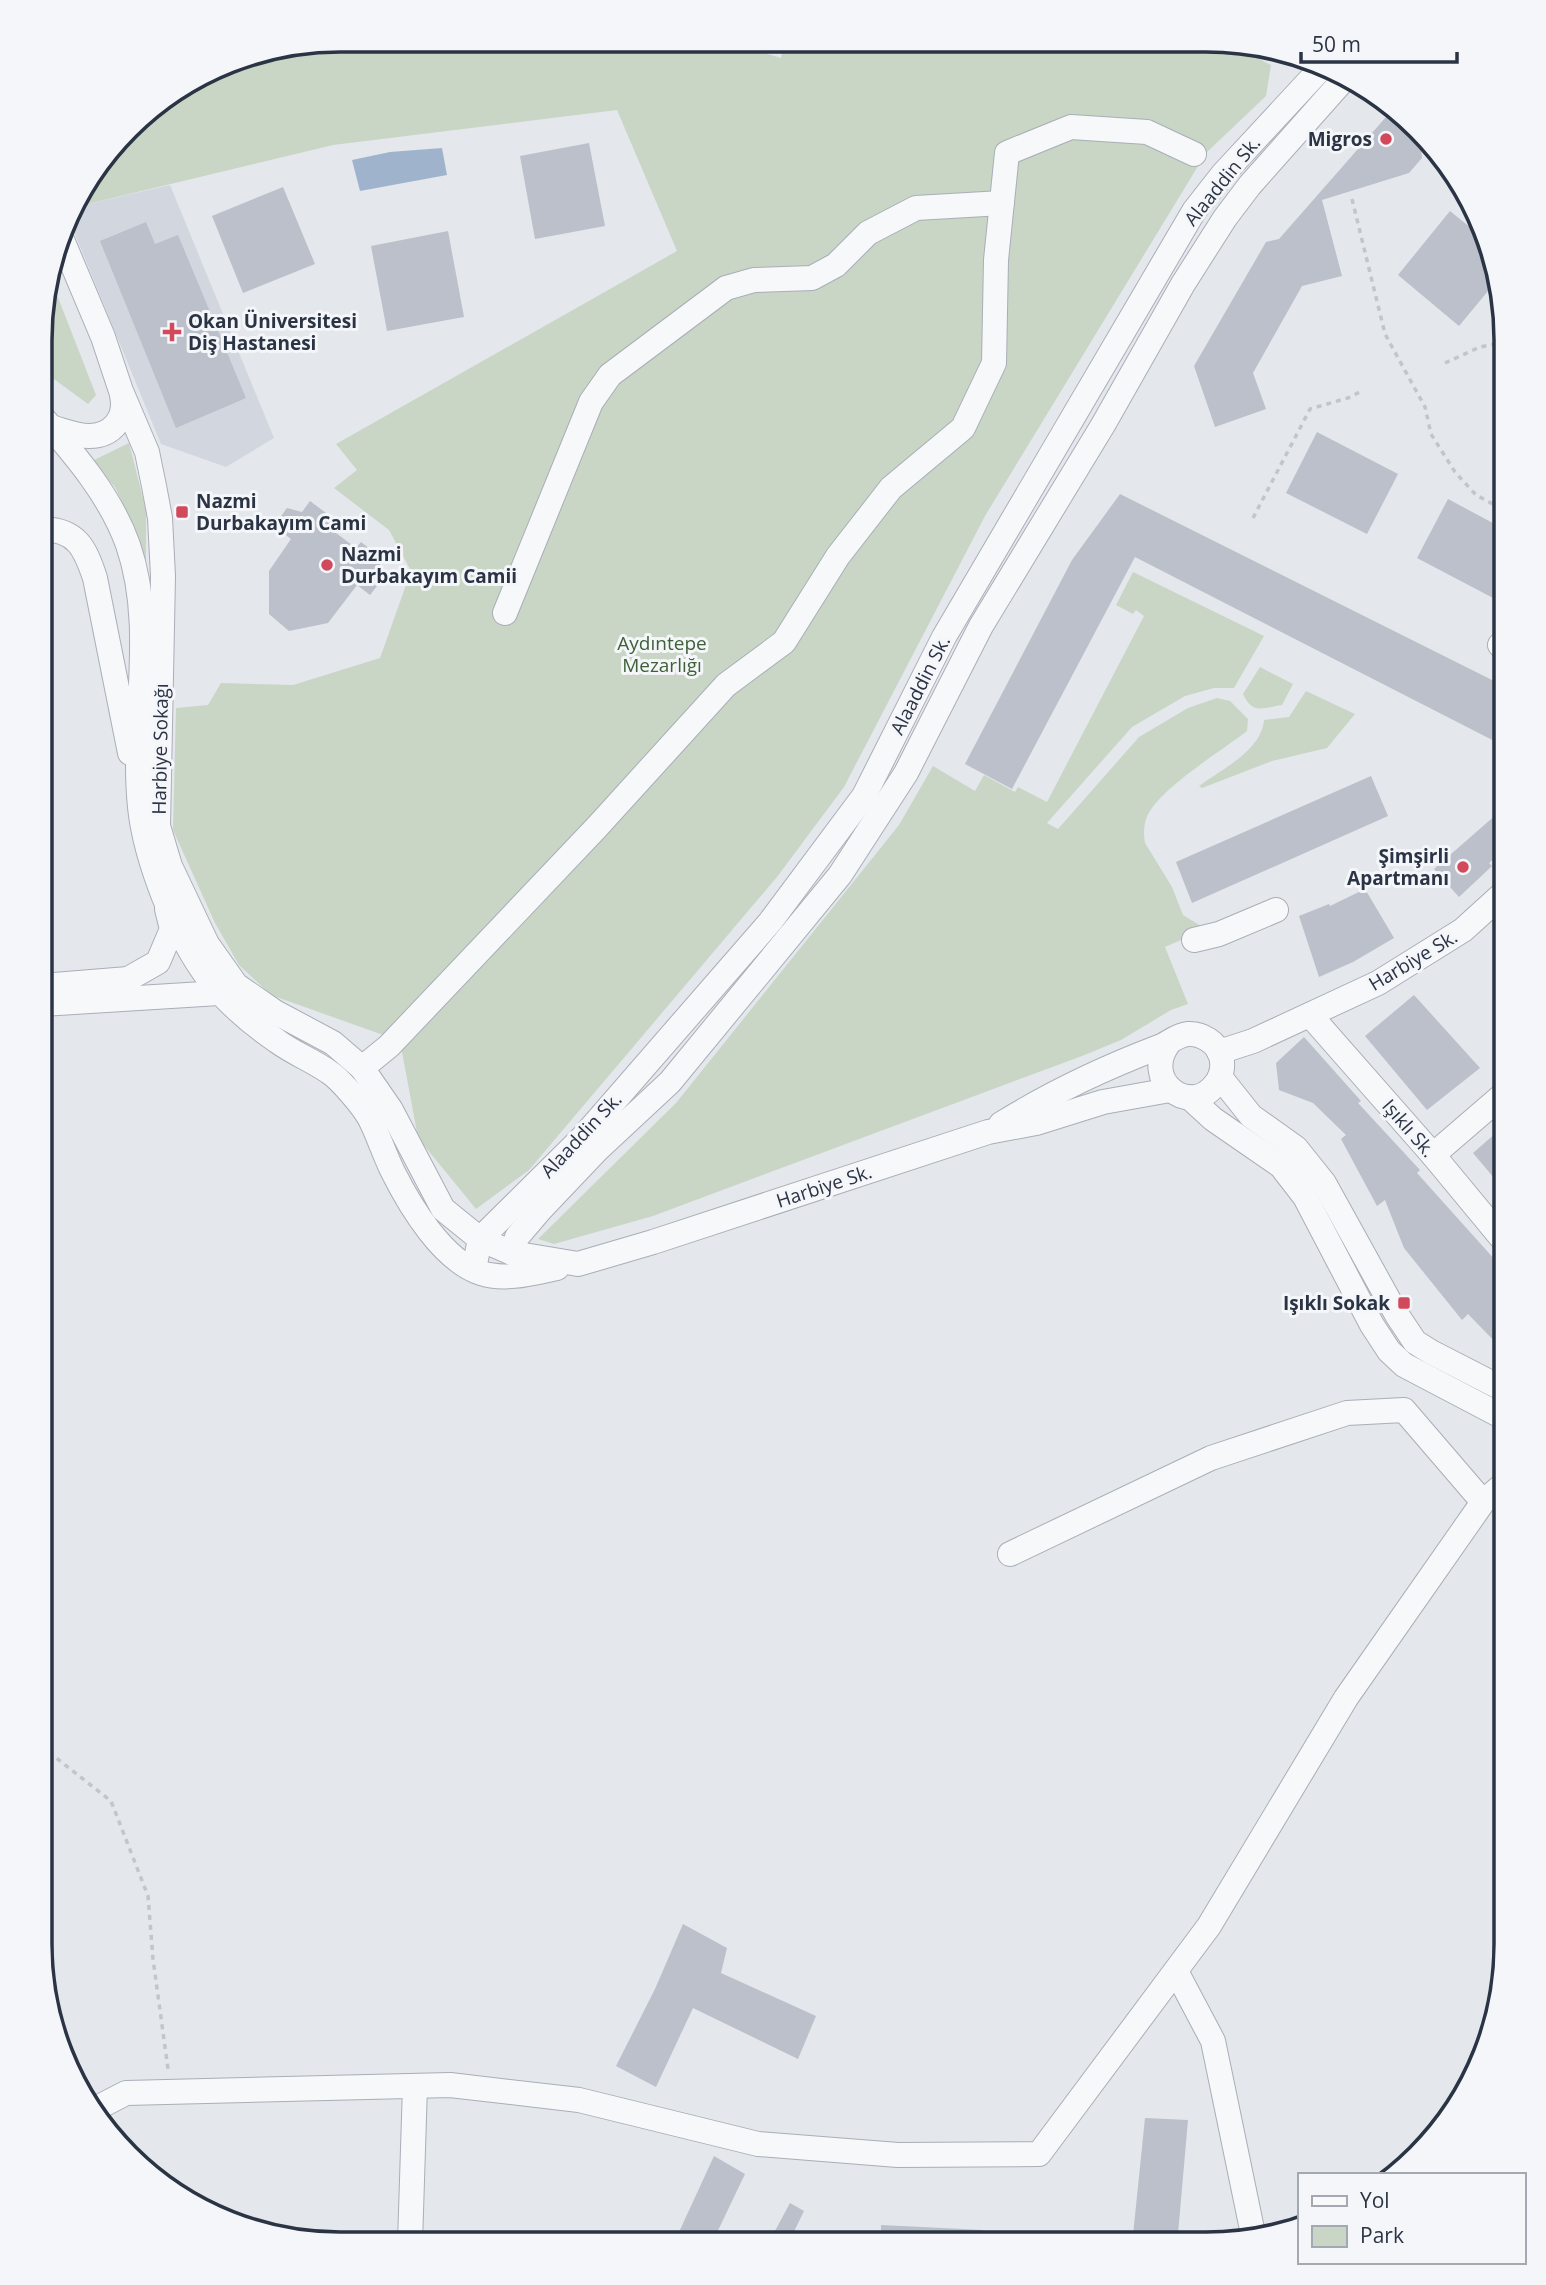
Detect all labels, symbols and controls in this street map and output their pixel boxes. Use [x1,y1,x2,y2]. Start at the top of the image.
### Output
scale bar [1301,21,1457,65]
text: 50 m [1312,30,1361,58]
place label: Migros [1308,126,1372,152]
street label: Alaaddin Sk. [1178,131,1266,231]
marker: Migros [1378,131,1394,147]
place label: Okan Üniversitesi Diş Hastanesi [188,308,357,356]
marker: Okan Üniversitesi Diş Hastanesi [162,322,182,342]
place label: Nazmi Durbakayım Cami [196,488,366,536]
marker: Nazmi Durbakayım Cami [174,504,190,520]
place label: Nazmi Durbakayım Camii [341,541,517,589]
marker: Nazmi Durbakayım Camii [319,557,335,573]
park label: Aydıntepe Mezarlığı [617,630,707,678]
street label: Alaaddin Sk. [884,631,956,739]
street label: Harbiye Sokağı [146,683,174,815]
place label: Şimşirli Apartmanı [1347,843,1449,891]
marker: Şimşirli Apartmanı [1455,859,1471,875]
street label: Harbiye Sk. [1364,923,1462,997]
street label: Alaaddin Sk. [535,1087,627,1183]
street label: Işıklı Sk. [1377,1093,1441,1163]
street label: Harbiye Sk. [773,1158,875,1214]
place label: Işıklı Sokak [1283,1290,1390,1316]
marker: Işıklı Sokak [1396,1295,1412,1311]
legend [1298,2173,1525,2264]
text: Yol [1360,2186,1390,2214]
text: Park [1360,2221,1404,2249]

